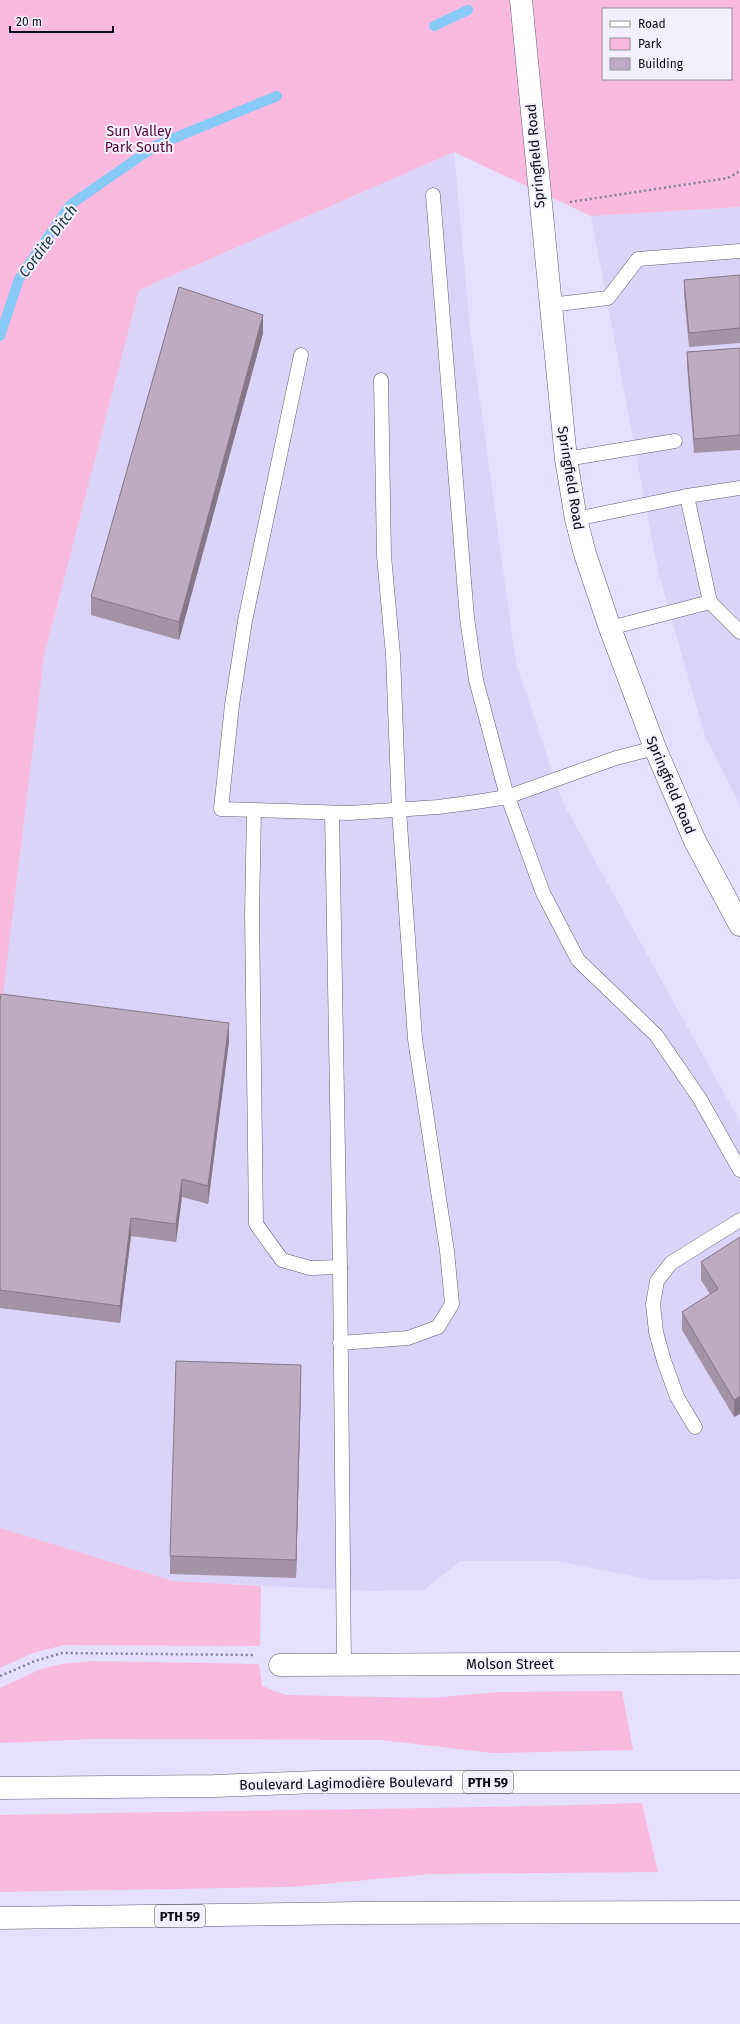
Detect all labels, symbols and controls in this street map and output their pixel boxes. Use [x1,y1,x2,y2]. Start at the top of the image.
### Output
scale bar [10,8,113,34]
legend [602,8,732,80]
text: 20 m [16,15,42,29]
text: Road [638,17,666,31]
text: Park [638,37,662,51]
text: Building [638,57,684,71]
street label: Springfield Road [522,103,549,209]
park label: Sun Valley Park South [105,123,173,156]
water label: Cordite Ditch [15,201,81,281]
street label: Springfield Road [554,425,587,531]
street label: Springfield Road [642,734,699,837]
street label: Molson Street [466,1656,555,1673]
road number: PTH 59 [463,1771,513,1793]
street label: Boulevard Lagimodière Boulevard [239,1773,453,1794]
road number: PTH 59 [155,1905,205,1927]

